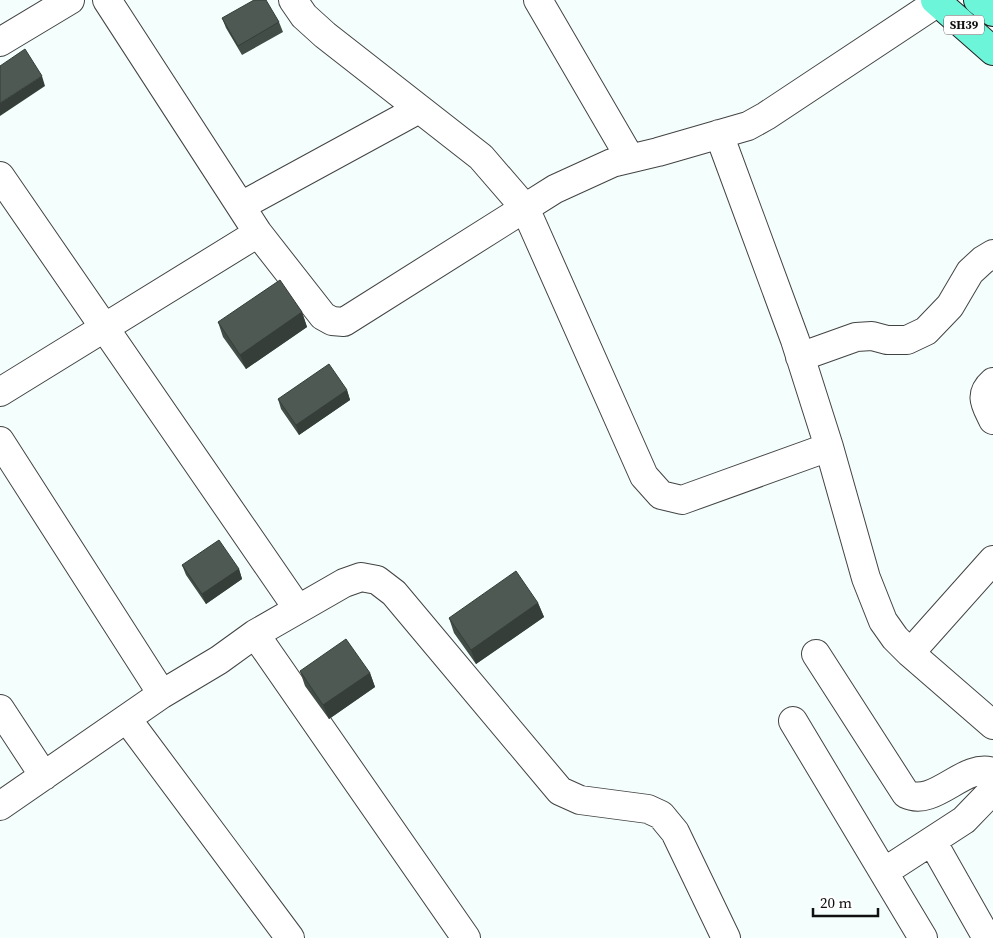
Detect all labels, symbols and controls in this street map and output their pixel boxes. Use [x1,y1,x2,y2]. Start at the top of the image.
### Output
road number: SH39 [944,16,984,34]
scale bar [813,886,878,918]
text: 20 m [820,892,852,913]

